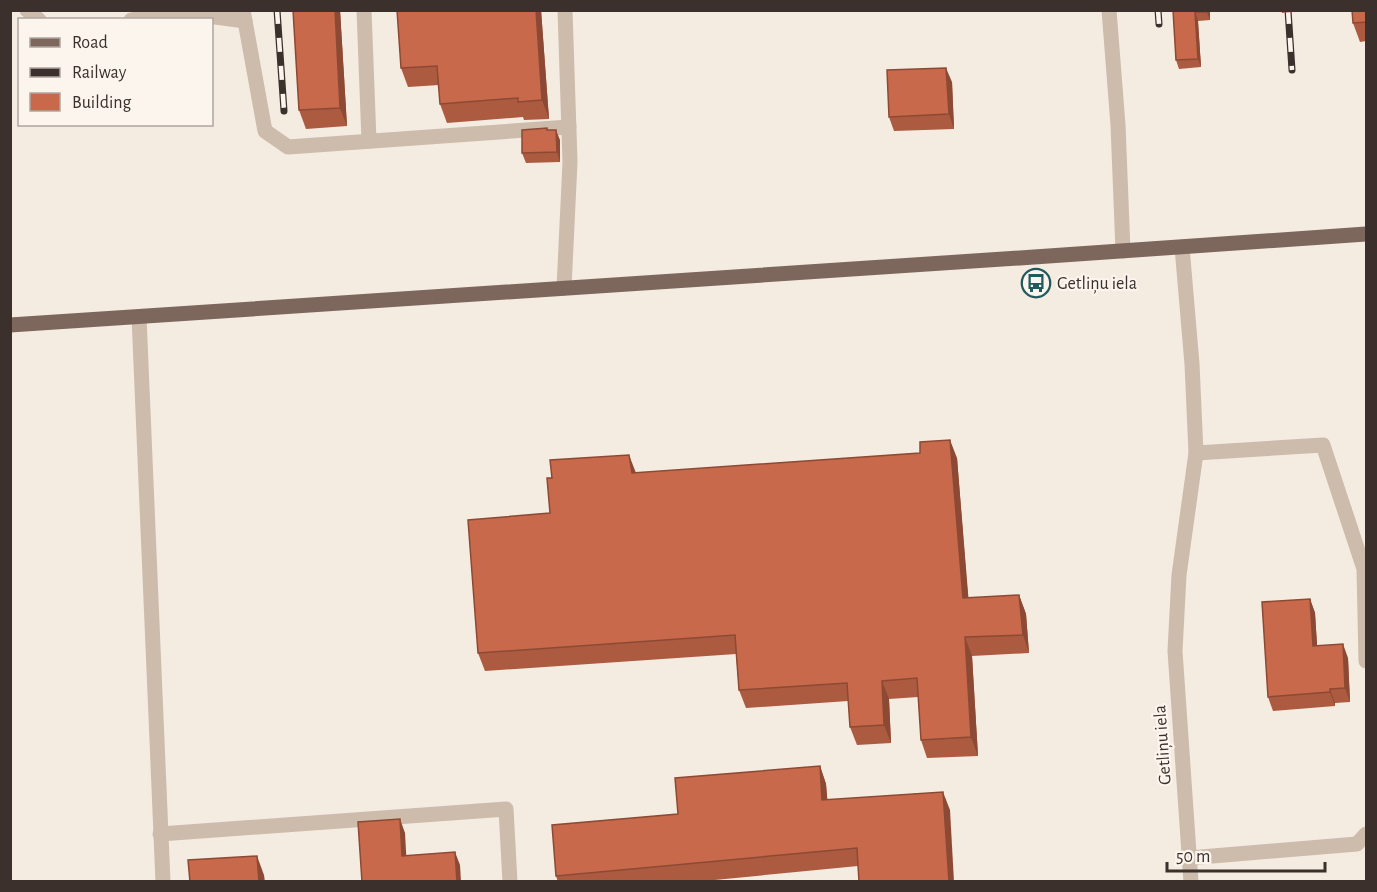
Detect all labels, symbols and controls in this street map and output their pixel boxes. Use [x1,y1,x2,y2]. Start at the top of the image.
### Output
legend [18,18,213,126]
text: Road [72,34,108,52]
text: Railway [72,64,127,82]
text: Building [72,94,132,112]
bus stop icon: Getliņu iela [1020,267,1052,299]
place label: Getliņu iela [1057,275,1137,294]
street label: Getliņu iela [1151,704,1176,786]
scale bar [1167,835,1324,873]
text: 50 m [1176,848,1210,866]

